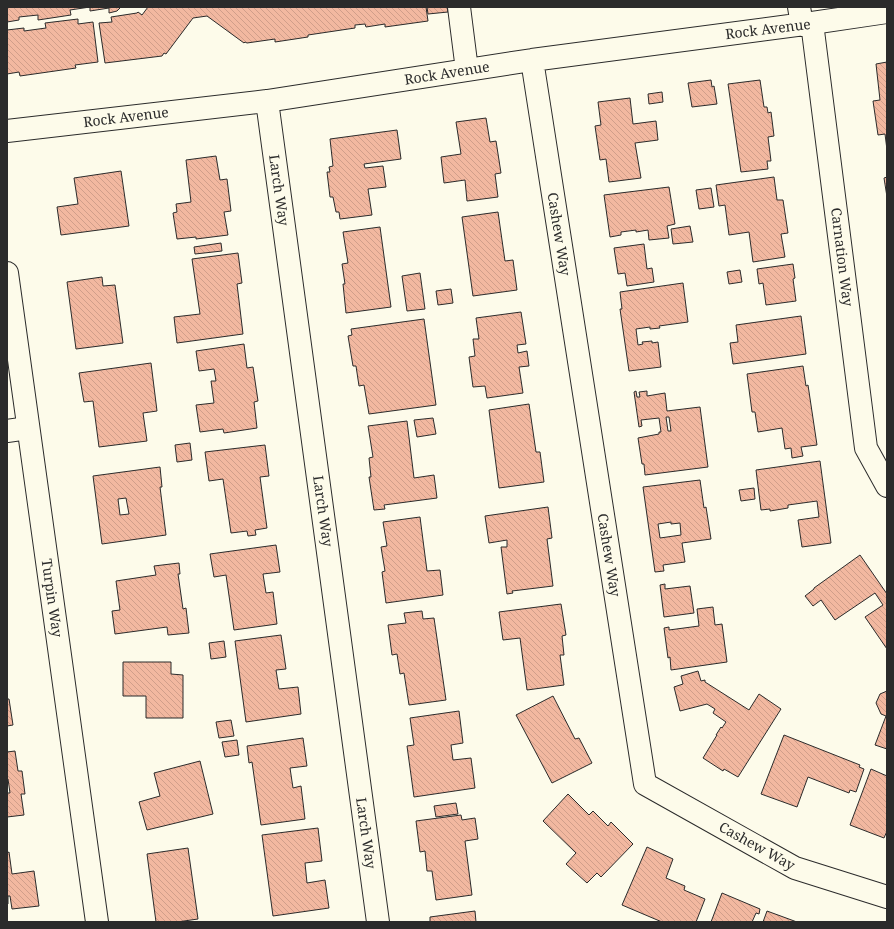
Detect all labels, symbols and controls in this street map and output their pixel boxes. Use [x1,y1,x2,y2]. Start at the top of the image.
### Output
street label: Rock Avenue [724,14,812,43]
street label: Rock Avenue [403,56,491,89]
street label: Rock Avenue [82,102,170,131]
street label: Larch Way [265,153,294,227]
street label: Cashew Way [544,191,575,277]
street label: Carnation Way [827,206,858,307]
street label: Larch Way [309,474,338,548]
street label: Cashew Way [594,512,625,598]
street label: Turpin Way [38,557,67,638]
street label: Larch Way [352,796,381,870]
street label: Cashew Way [716,817,799,874]

